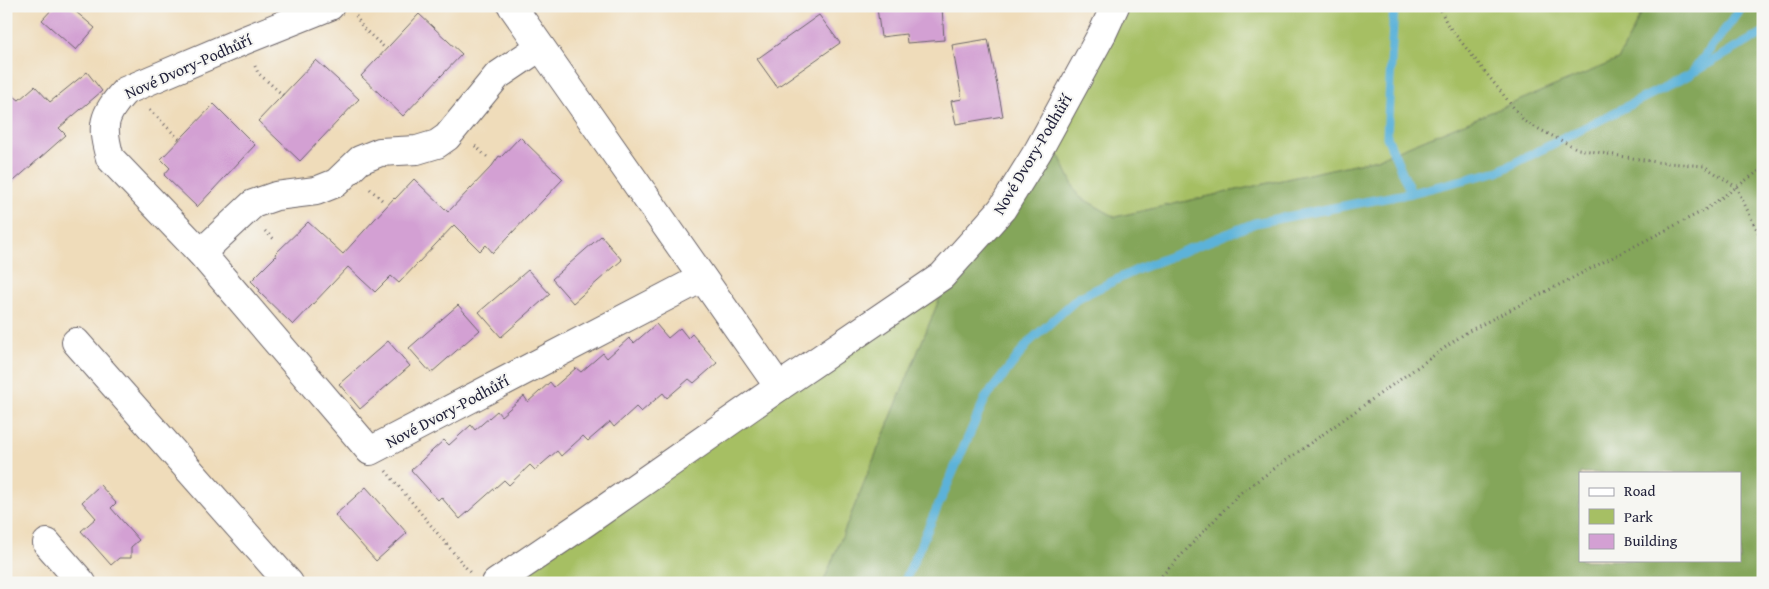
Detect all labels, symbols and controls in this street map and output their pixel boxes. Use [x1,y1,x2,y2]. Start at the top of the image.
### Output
street label: Nové Dvory-Podhůří [121,27,256,105]
street label: Nové Dvory-Podhůří [986,89,1078,219]
street label: Nové Dvory-Podhůří [381,368,514,454]
legend [1579,472,1742,562]
text: Road [1624,480,1655,501]
text: Park [1624,506,1653,527]
text: Building [1624,530,1678,551]

